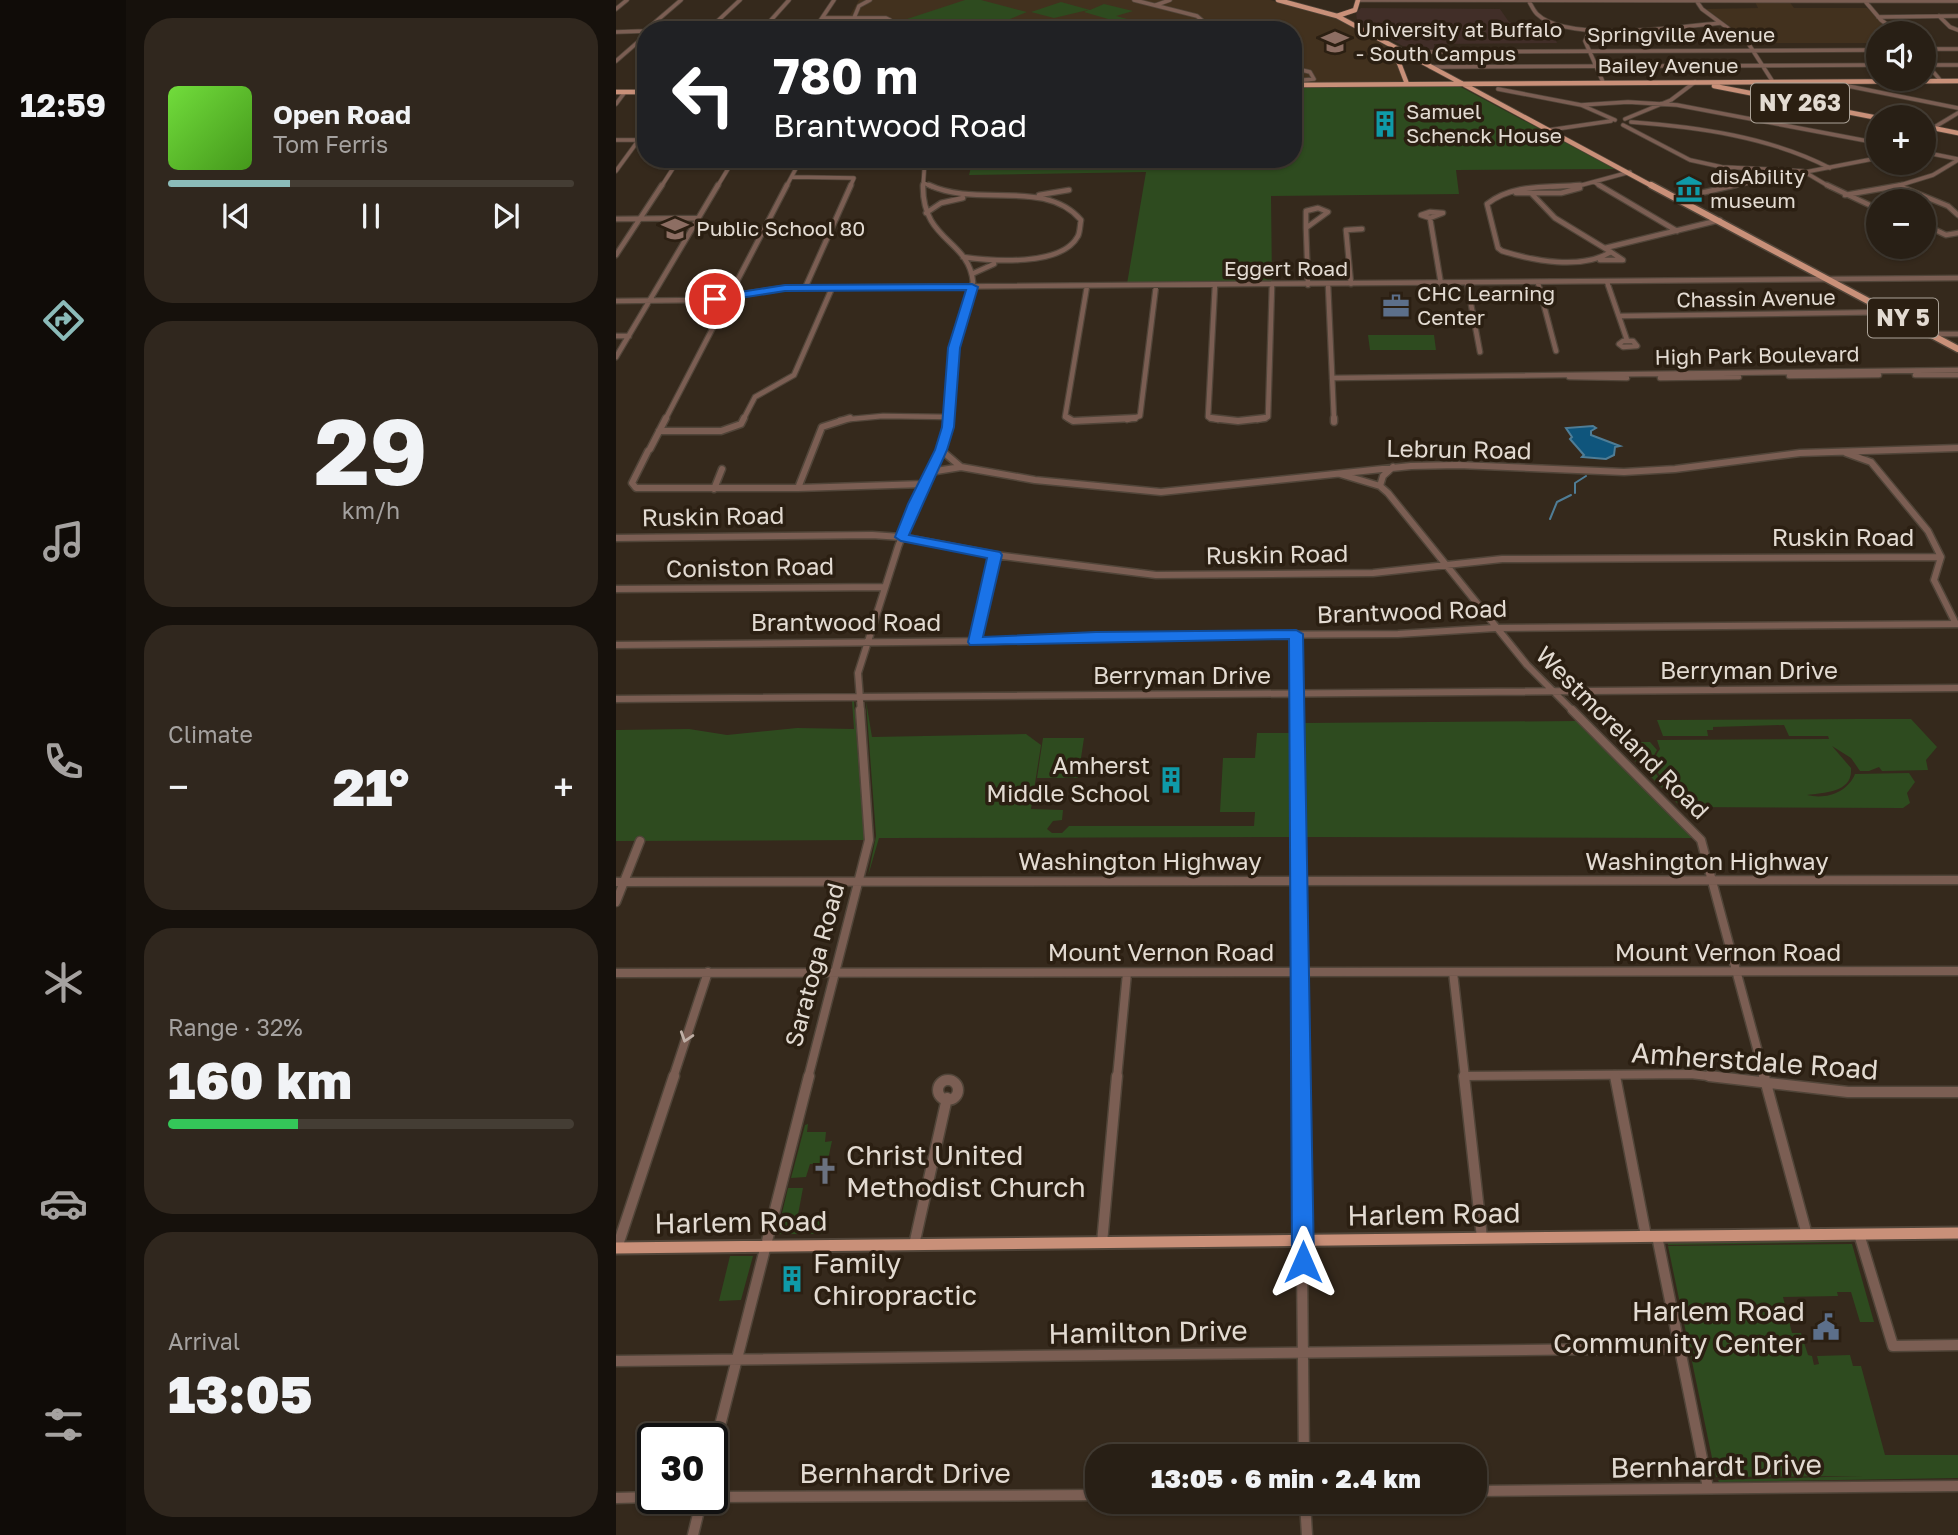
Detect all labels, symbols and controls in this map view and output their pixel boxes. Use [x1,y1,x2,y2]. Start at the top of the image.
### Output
place label: University at Buffalo - South Campus [1356,16,1562,66]
street label: Springville Avenue [1587,21,1775,47]
map controls [1866,21,1936,259]
button: sound [1866,21,1936,91]
school or university icon: University at Buffalo - South Campus [1320,27,1350,57]
text: 780 m [773,46,918,105]
icon: left [658,49,749,140]
street label: Bailey Avenue [1598,52,1738,78]
road number: NY 263 [1751,83,1849,122]
text: 12:59 [20,86,106,124]
place label: Samuel Schenck House [1406,98,1562,148]
text: Open Road [273,99,411,130]
button: + [1866,105,1936,175]
text: Brantwood Road [773,106,1027,144]
building icon: Samuel Schenck House [1370,109,1400,139]
text: Tom Ferris [273,130,388,158]
place label: disAbility museum [1710,163,1805,213]
museum icon: disAbility museum [1674,174,1704,204]
button: − [1866,189,1936,259]
icon: previous [217,197,255,235]
icon: pause [352,197,390,235]
icon: next [487,197,525,235]
school or university icon: Public School 80 [660,214,690,244]
place label: Public School 80 [696,215,865,241]
street label: Eggert Road [1224,255,1348,281]
pin [685,269,745,329]
icon: arrive [696,280,734,318]
place label: CHC Learning Center [1417,280,1555,330]
street label: Chassin Avenue [1676,284,1836,312]
office icon: CHC Learning Center [1381,291,1411,321]
icon: directions [39,296,88,345]
road number: NY 5 [1868,298,1938,338]
street label: High Park Boulevard [1654,340,1860,370]
text: 29 [314,396,428,505]
street label: Lebrun Road [1386,433,1532,464]
text: km/h [342,496,400,524]
street label: Ruskin Road [641,500,785,531]
icon: music [39,517,88,566]
street label: Ruskin Road [1772,522,1914,551]
street label: Ruskin Road [1205,538,1349,569]
street label: Coniston Road [666,551,834,582]
street label: Brantwood Road [1316,593,1508,628]
street label: Brantwood Road [751,607,941,636]
street label: Westmoreland Road [1531,639,1716,824]
street label: Berryman Drive [1660,655,1838,684]
street label: Berryman Drive [1093,660,1271,689]
text: Climate [168,720,253,748]
icon: phone [39,737,88,786]
place label: Amherst Middle School [986,750,1150,807]
text: 21° [333,755,409,817]
text: − [168,764,189,809]
text: + [553,764,574,809]
building icon: Amherst Middle School [1156,765,1186,795]
street label: Washington Highway [1018,846,1262,875]
street label: Washington Highway [1585,846,1829,875]
street label: Saratoga Road [778,879,849,1050]
street label: Mount Vernon Road [1048,937,1274,966]
street label: Mount Vernon Road [1615,937,1841,966]
icon: climate [39,958,88,1007]
text: Range · 32% [168,1013,303,1041]
one-way arrow [680,1031,694,1043]
street label: Amherstdale Road [1630,1035,1880,1086]
text: 160 km [168,1048,352,1110]
place label: Christ United Methodist Church [846,1138,1086,1203]
church icon: Christ United Methodist Church [810,1156,840,1186]
icon: car [39,1179,88,1228]
street label: Harlem Road [1347,1195,1521,1232]
street label: Harlem Road [654,1203,828,1240]
position arrow [1266,1225,1340,1299]
place label: Family Chiropractic [813,1246,977,1311]
building icon: Family Chiropractic [777,1264,807,1294]
place label: Harlem Road Community Center [1553,1294,1805,1359]
public building icon: Harlem Road Community Center [1811,1312,1841,1342]
street label: Hamilton Drive [1048,1313,1248,1350]
text: Arrival [168,1327,240,1355]
text: 13:05 [168,1362,312,1424]
icon: filters [39,1400,88,1449]
speed limit sign: 30 [637,1423,728,1514]
street label: Bernhardt Drive [1610,1447,1822,1484]
street label: Bernhardt Drive [799,1456,1011,1489]
text: 13:05 · 6 min · 2.4 km [1151,1463,1421,1494]

